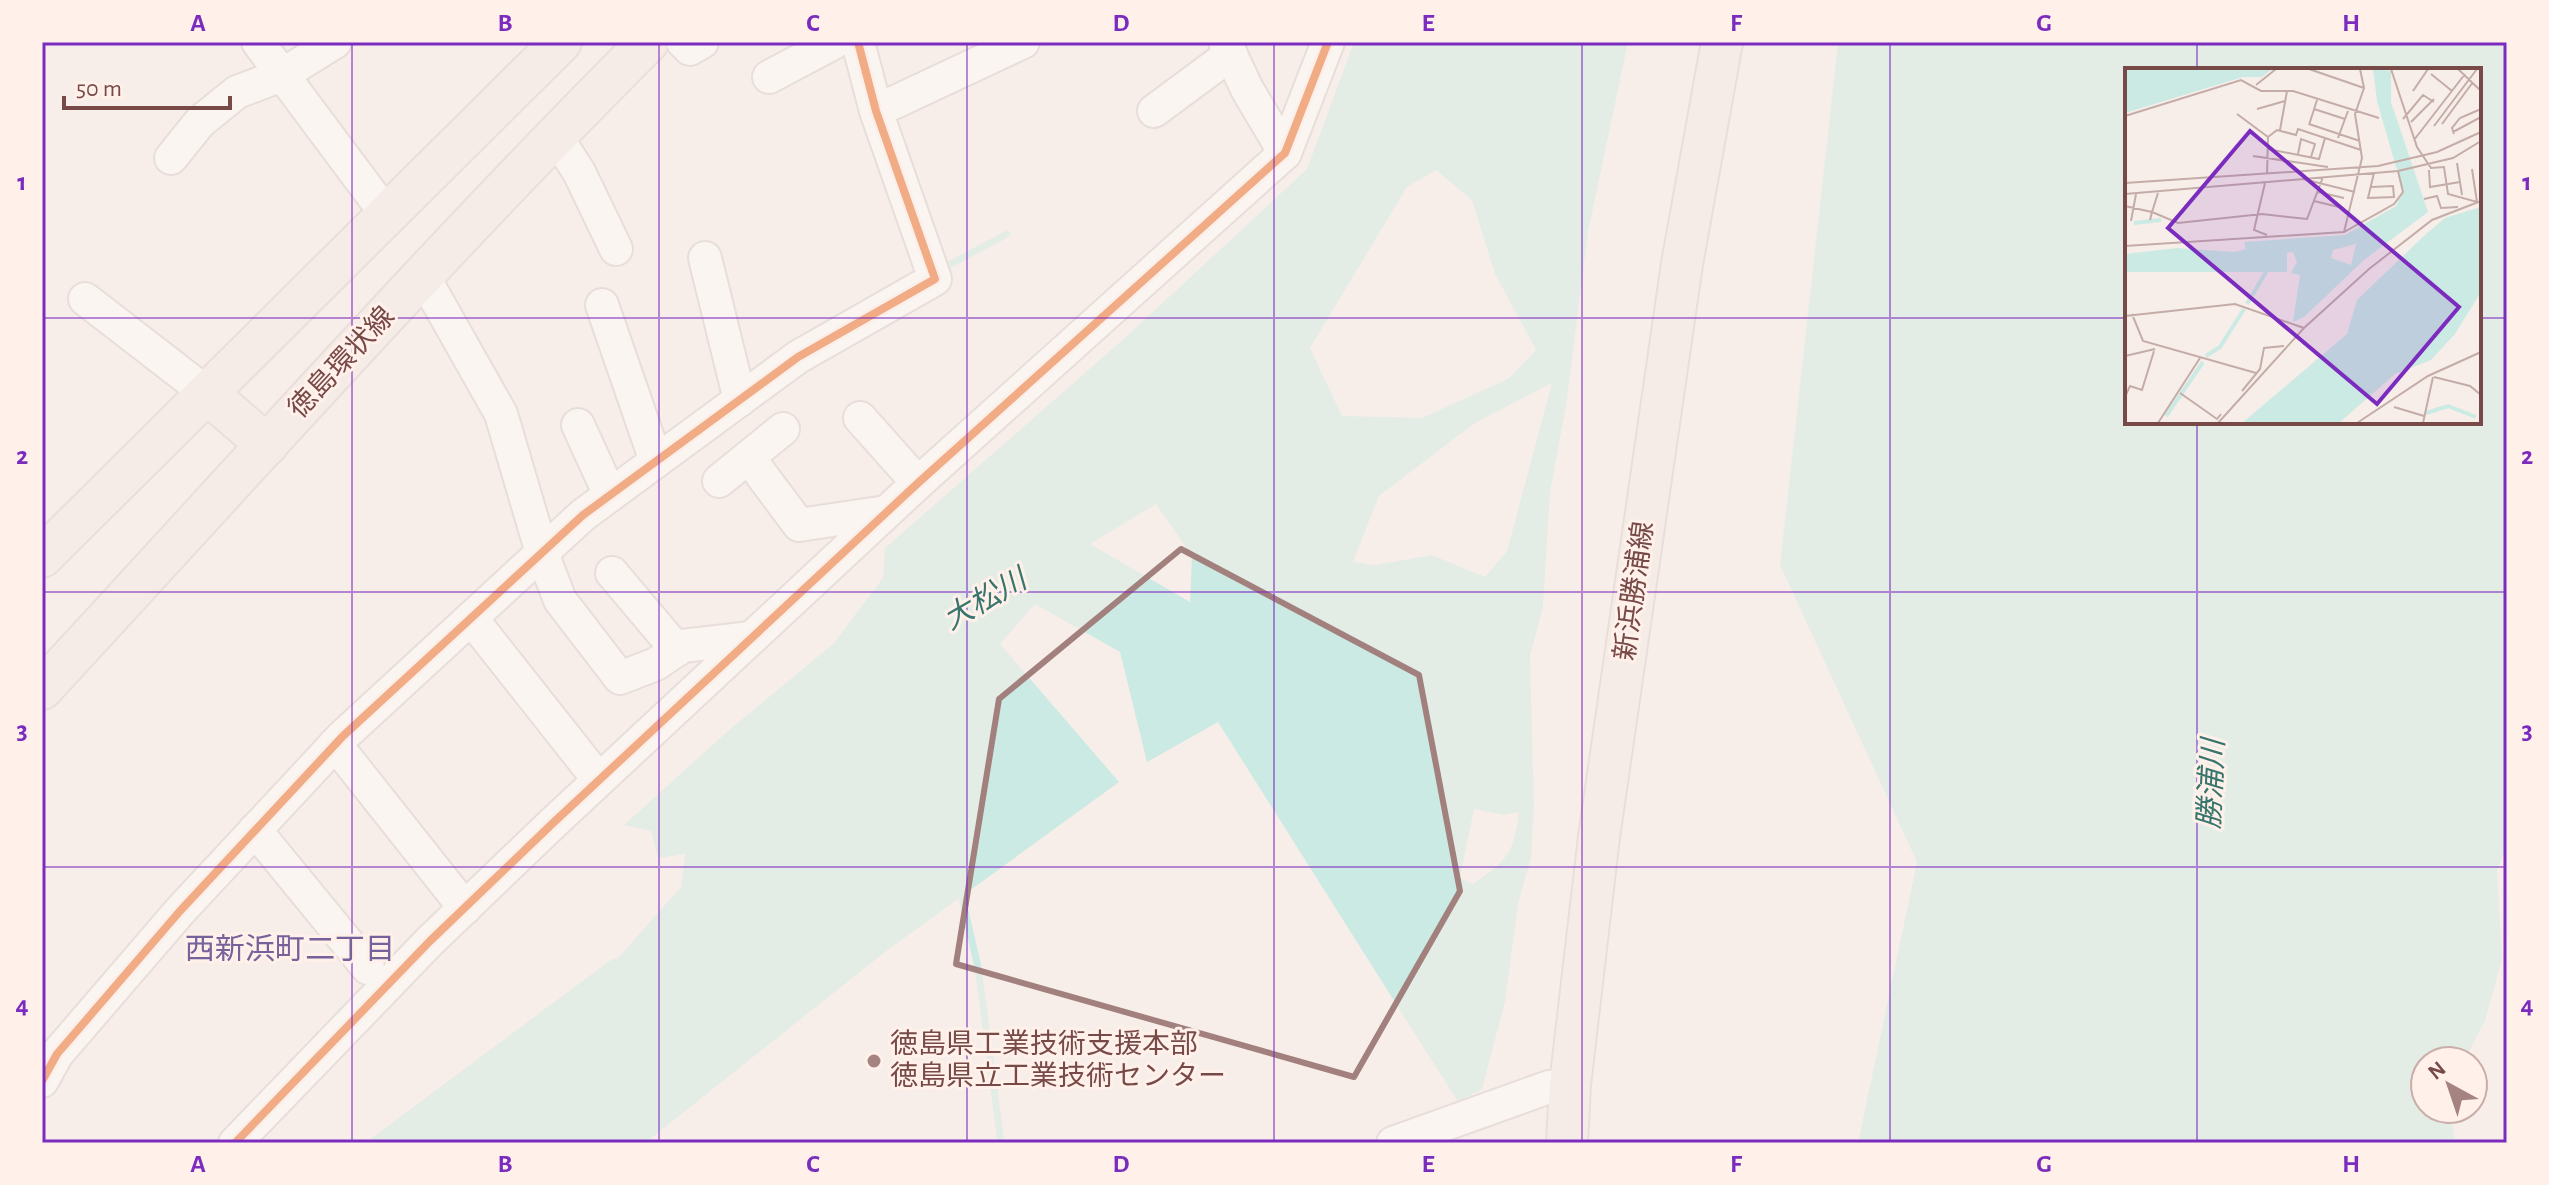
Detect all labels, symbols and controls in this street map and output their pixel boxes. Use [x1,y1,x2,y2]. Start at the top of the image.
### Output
text: A [190,10,206,36]
text: B [497,10,513,36]
text: C [806,10,820,36]
text: D [1112,10,1130,36]
text: E [1421,10,1435,36]
text: F [1730,10,1743,36]
text: G [2036,10,2052,36]
text: H [2342,10,2360,36]
scale bar [64,60,230,110]
inset map [2125,68,2481,424]
text: 50 m [76,77,122,101]
text: 1 [17,169,27,195]
text: 1 [2522,169,2532,195]
street label: 徳島環状線 [283,301,400,424]
text: 2 [16,443,28,469]
text: 2 [2521,443,2533,469]
street label: 新浜勝浦線 [1609,519,1659,662]
water label: 大松川 [938,561,1034,635]
text: 3 [16,718,28,744]
text: 3 [2521,718,2533,744]
water label: 勝浦川 [2193,735,2229,830]
district label: 西新浜町二丁目 [185,933,395,965]
text: 4 [15,992,29,1018]
text: 4 [2520,992,2534,1018]
place label: 徳島県工業技術支援本部 徳島県立工業技術センター [890,1029,1226,1091]
north arrow [2409,1045,2489,1125]
marker: 徳島県工業技術支援本部 徳島県立工業技術センター [865,1052,883,1070]
text: N [2424,1057,2450,1084]
text: A [190,1151,206,1177]
text: B [497,1151,513,1177]
text: C [806,1151,820,1177]
text: D [1112,1151,1130,1177]
text: E [1421,1151,1435,1177]
text: F [1730,1151,1743,1177]
text: G [2036,1151,2052,1177]
text: H [2342,1151,2360,1177]

